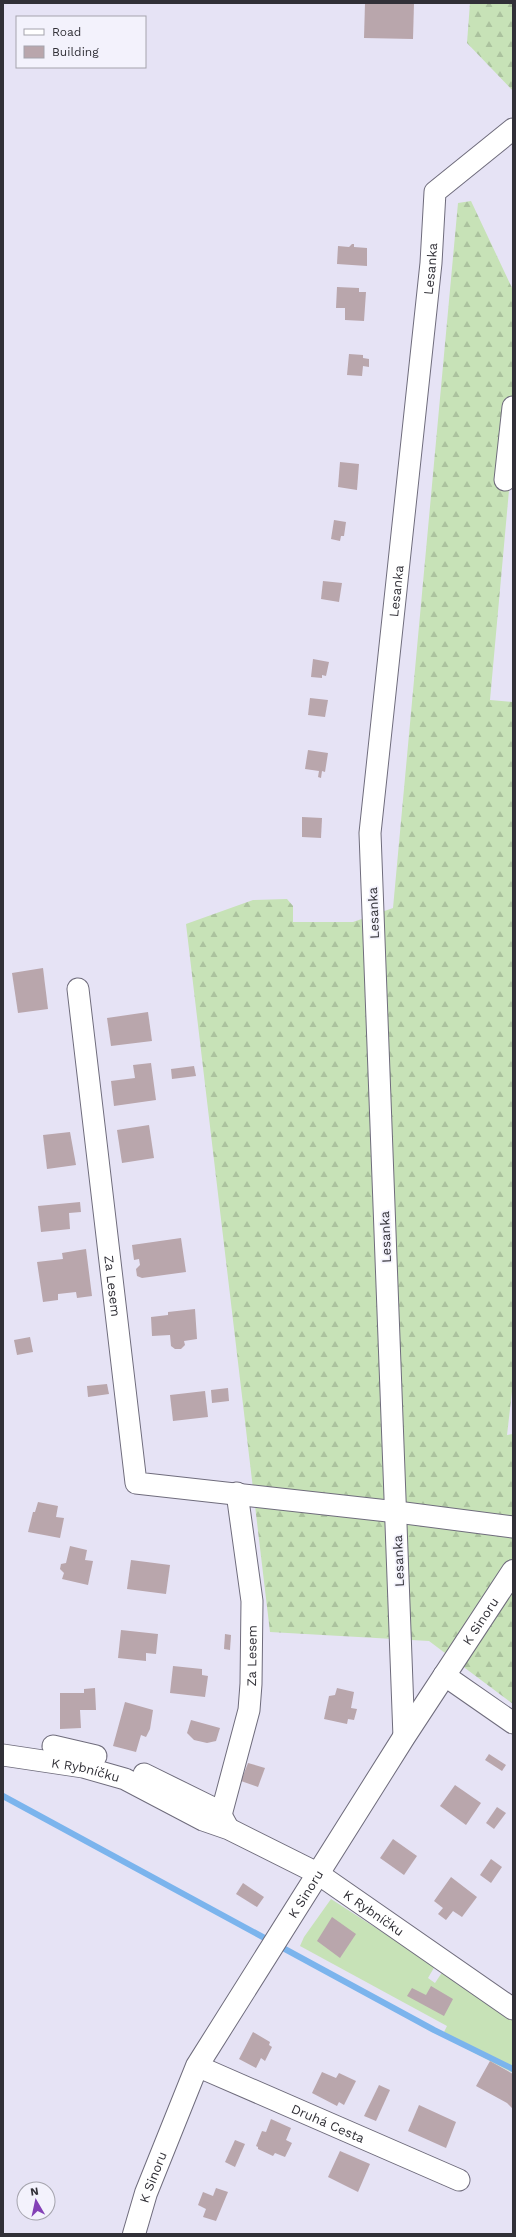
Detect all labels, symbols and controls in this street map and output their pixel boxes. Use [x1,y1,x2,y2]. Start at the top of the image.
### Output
legend [16,16,146,68]
text: Road [52,25,81,39]
text: Building [52,45,99,59]
street label: Lesanka [421,242,440,296]
street label: Lesanka [386,564,407,618]
street label: Lesanka [365,886,382,939]
street label: Lesanka [377,1210,394,1263]
street label: Za Lesem [101,1255,123,1317]
street label: Lesanka [390,1534,407,1587]
street label: K Sinoru [460,1595,502,1648]
street label: Za Lesem [244,1625,260,1687]
street label: K Rybníčku [50,1755,122,1785]
street label: K Sinoru [285,1867,326,1921]
street label: K Rybníčku [341,1887,407,1939]
street label: Druhá Cesta [289,2101,367,2146]
street label: K Sinoru [137,2149,170,2204]
north arrow [16,2181,56,2221]
text: N [29,2185,40,2199]

